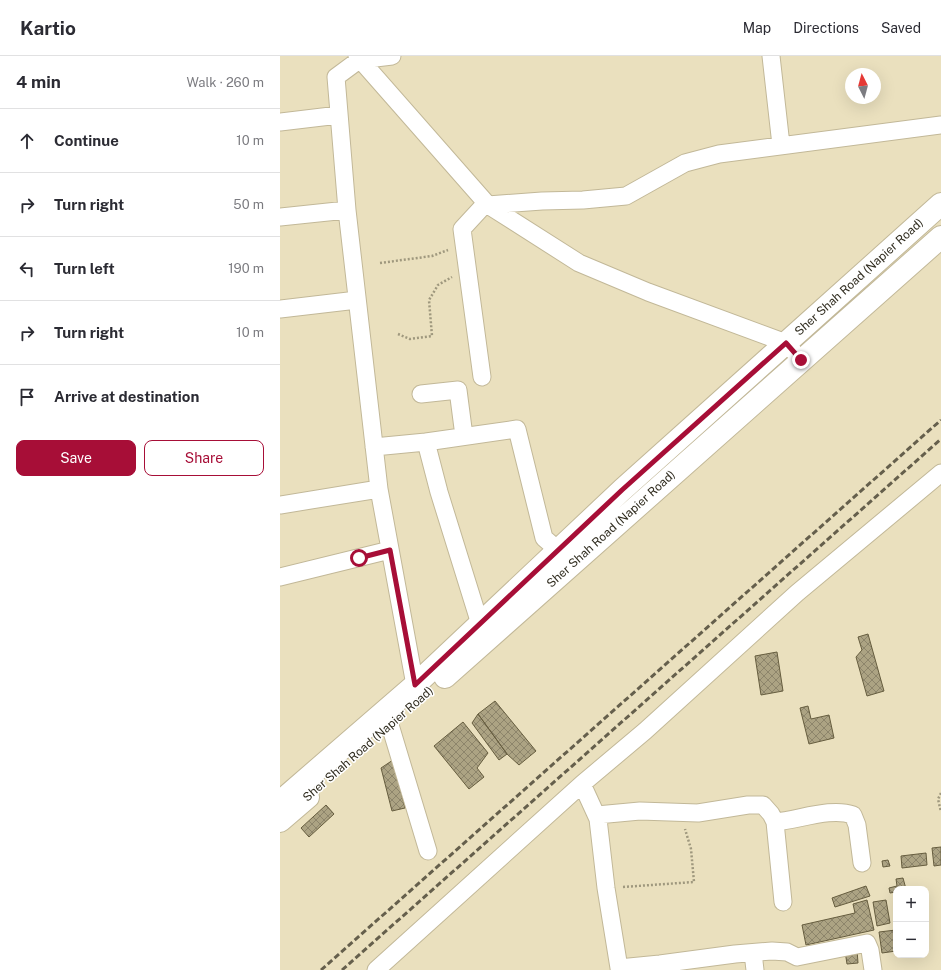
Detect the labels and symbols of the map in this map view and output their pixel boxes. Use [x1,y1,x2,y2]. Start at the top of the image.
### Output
north arrow [845,68,881,104]
street label: Sher Shah Road (Napier Road) [792,216,926,338]
route end [792,351,810,369]
street label: Sher Shah Road (Napier Road) [544,468,678,590]
route start [350,549,368,567]
street label: Sher Shah Road (Napier Road) [300,684,436,804]

